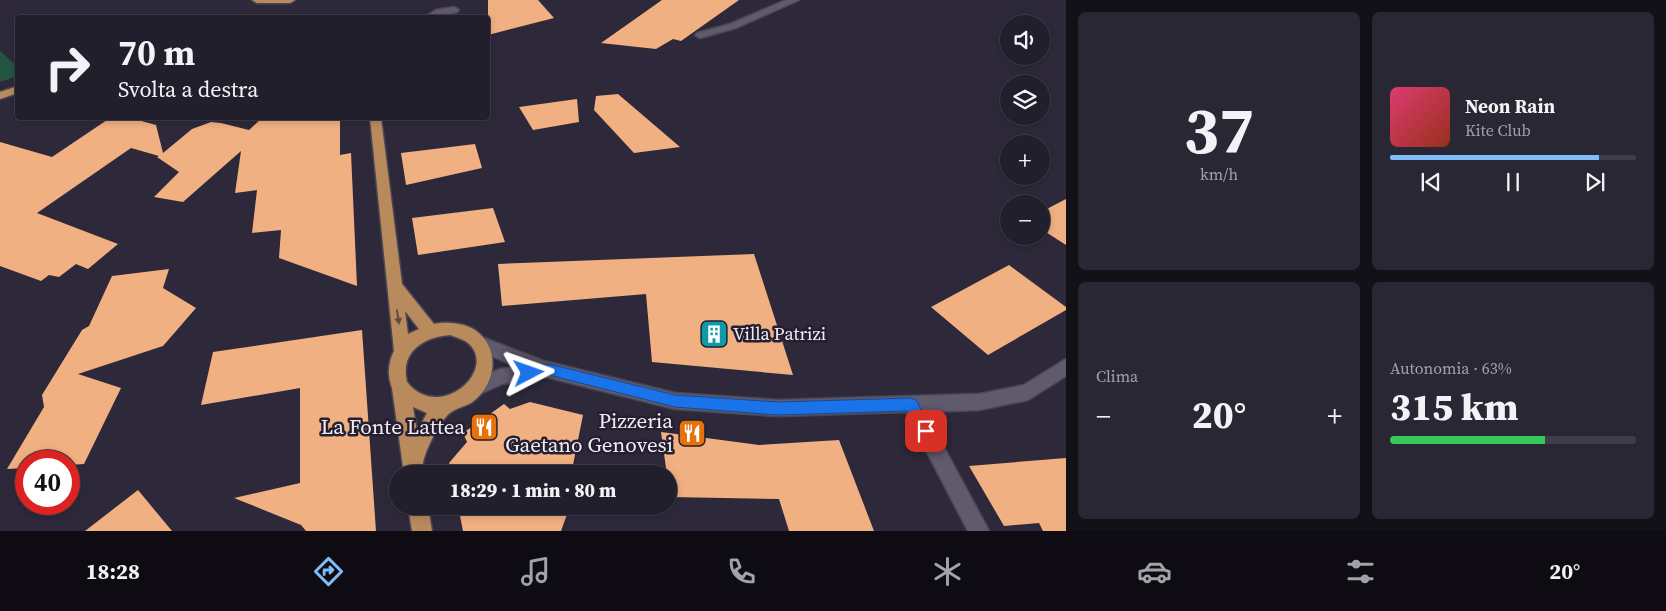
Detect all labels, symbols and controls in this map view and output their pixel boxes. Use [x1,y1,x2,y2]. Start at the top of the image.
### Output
map controls [1000,15,1050,245]
button: sound [1000,15,1050,65]
text: 70 m [118,29,195,77]
icon: right [35,35,100,100]
text: Svolta a destra [118,74,258,104]
button: layers [1000,75,1050,125]
text: 37 [1184,86,1254,175]
text: Neon Rain [1465,93,1555,119]
text: Kite Club [1465,119,1531,141]
button: + [1000,135,1050,185]
text: km/h [1200,163,1238,185]
icon: previous [1417,168,1445,196]
icon: pause [1499,168,1527,196]
icon: next [1581,168,1609,196]
button: − [1000,195,1050,245]
one-way arrow [395,309,403,325]
building icon: Villa Patrizi [699,319,729,349]
place label: Villa Patrizi [733,321,826,346]
position arrow [502,346,554,398]
text: Autonomia · 63% [1390,357,1512,379]
text: Clima [1096,365,1138,387]
text: 315 km [1390,381,1518,433]
text: 20° [1192,389,1246,441]
text: − [1096,397,1111,435]
text: + [1327,397,1342,435]
place label: Pizzeria Gaetano Genovesi [505,406,673,459]
pin [905,410,947,452]
place label: La Fonte Lattea [321,412,465,441]
restaurant icon: La Fonte Lattea [469,412,499,442]
icon: arrive [912,417,940,445]
restaurant icon: Pizzeria Gaetano Genovesi [677,418,707,448]
speed limit sign: 40 [15,450,80,515]
text: 18:29 · 1 min · 80 m [450,477,616,503]
icon: directions [311,554,346,589]
icon: music [518,554,553,589]
icon: phone [724,554,759,589]
icon: climate [930,554,965,589]
icon: car [1137,554,1172,589]
icon: filters [1343,554,1378,589]
text: 18:28 [86,556,140,586]
text: 20° [1549,556,1580,586]

